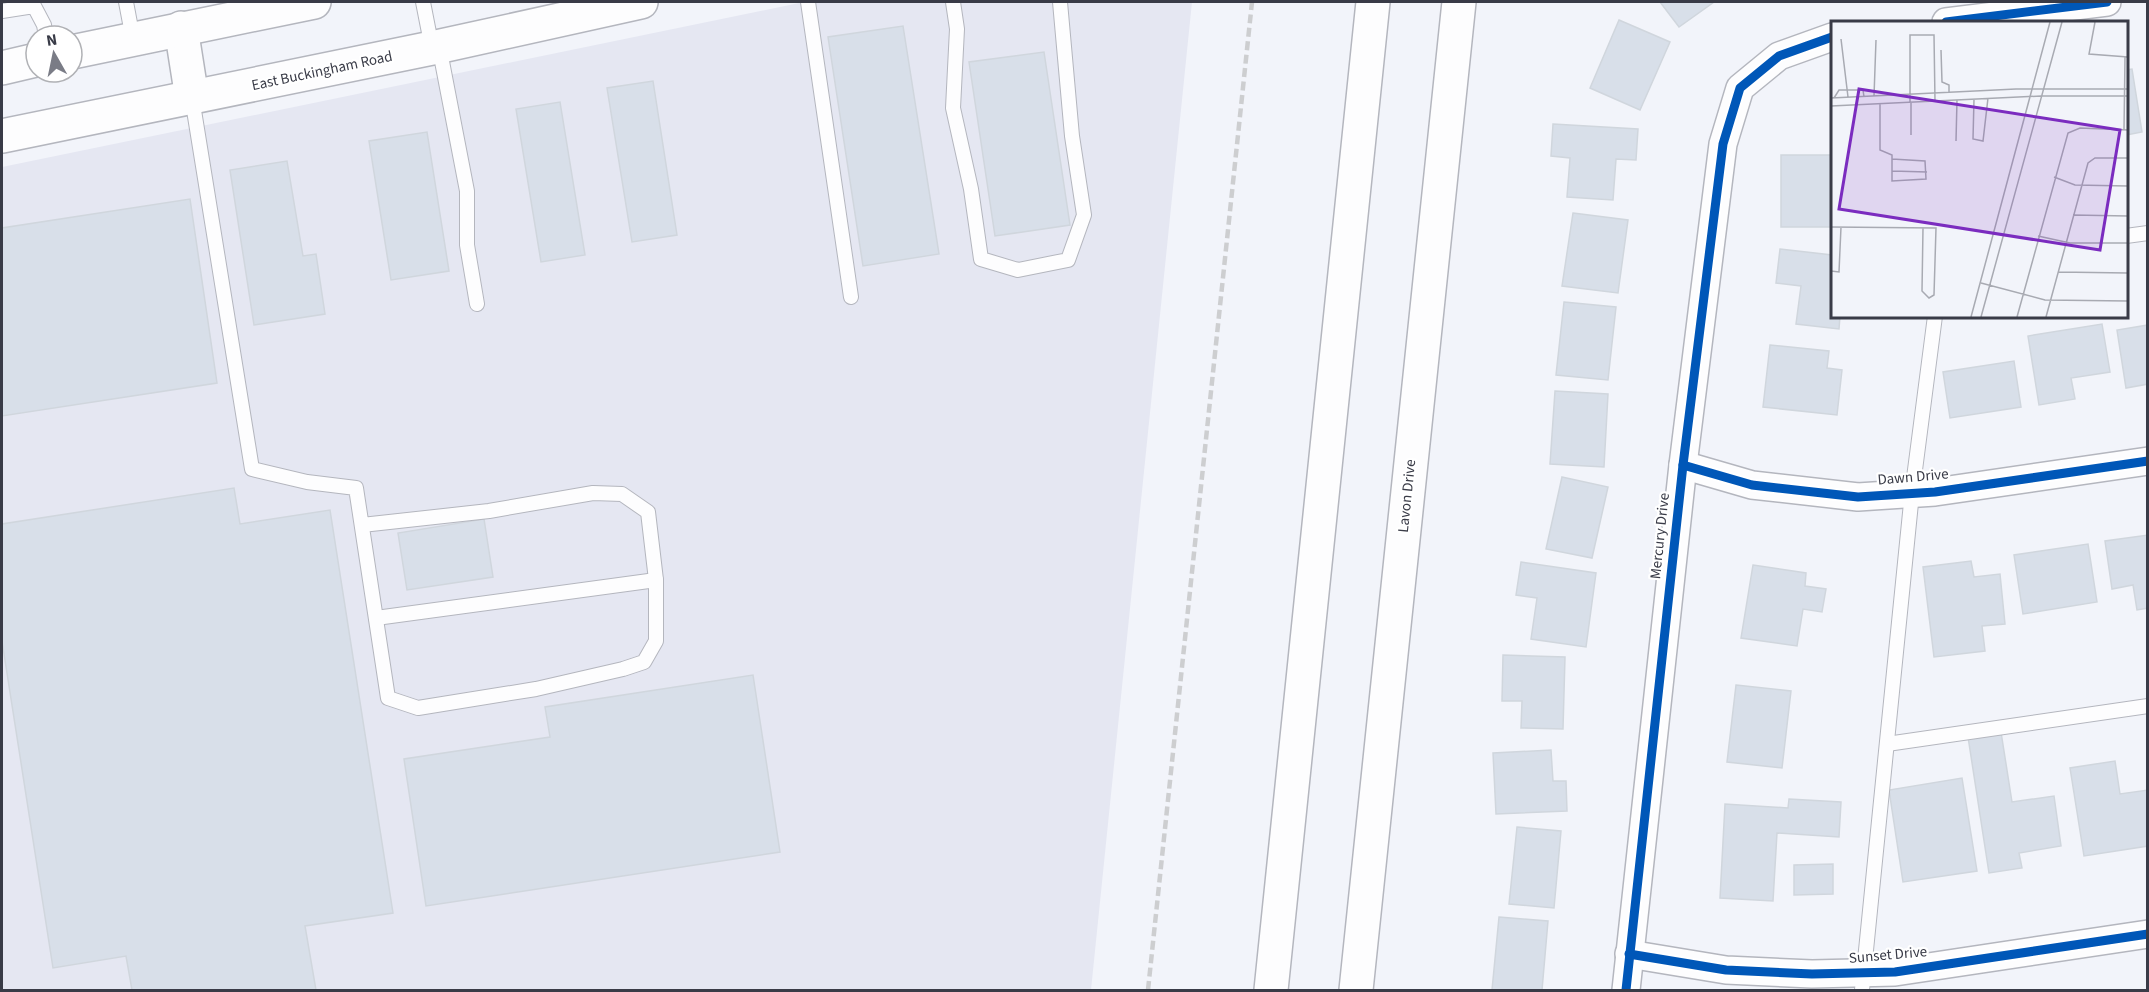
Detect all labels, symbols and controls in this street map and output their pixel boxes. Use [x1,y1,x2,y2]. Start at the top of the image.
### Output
inset map [1831,21,2128,318]
north arrow [24,24,84,84]
text: N [45,28,59,52]
street label: East Buckingham Road [250,46,394,96]
street label: Lavon Drive [1393,458,1421,534]
street label: Dawn Drive [1877,463,1949,491]
street label: Mercury Drive [1645,492,1675,580]
street label: Sunset Drive [1848,941,1928,969]

